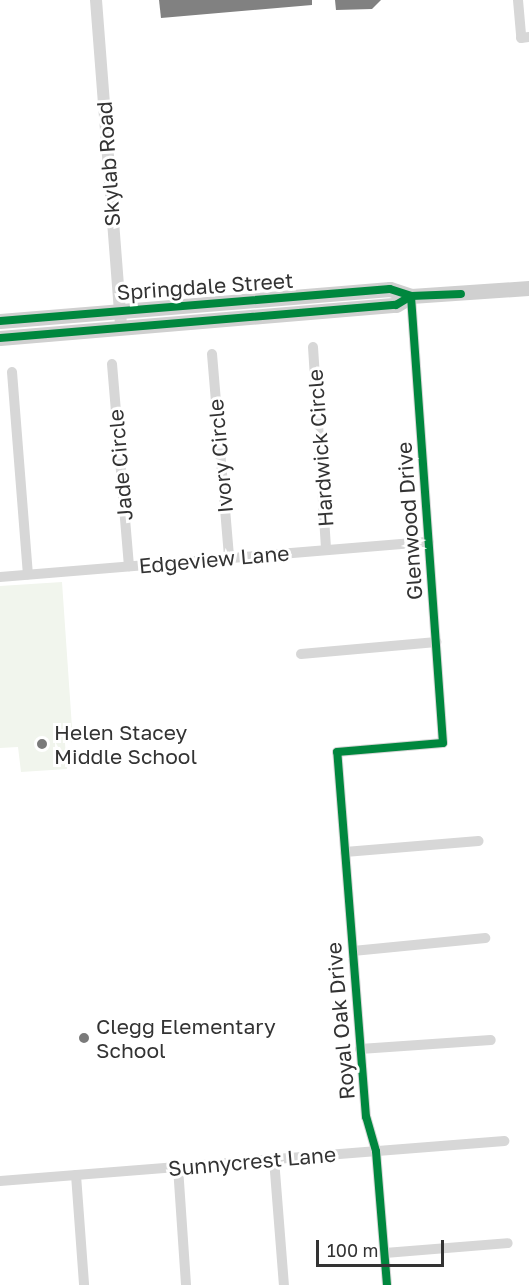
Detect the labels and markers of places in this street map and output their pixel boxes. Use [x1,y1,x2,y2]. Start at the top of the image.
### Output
place label: Helen Stacey Middle School [54,719,197,769]
marker: Helen Stacey Middle School [35,737,49,751]
place label: Clegg Elementary School [96,1013,276,1063]
marker: Clegg Elementary School [77,1031,91,1045]

